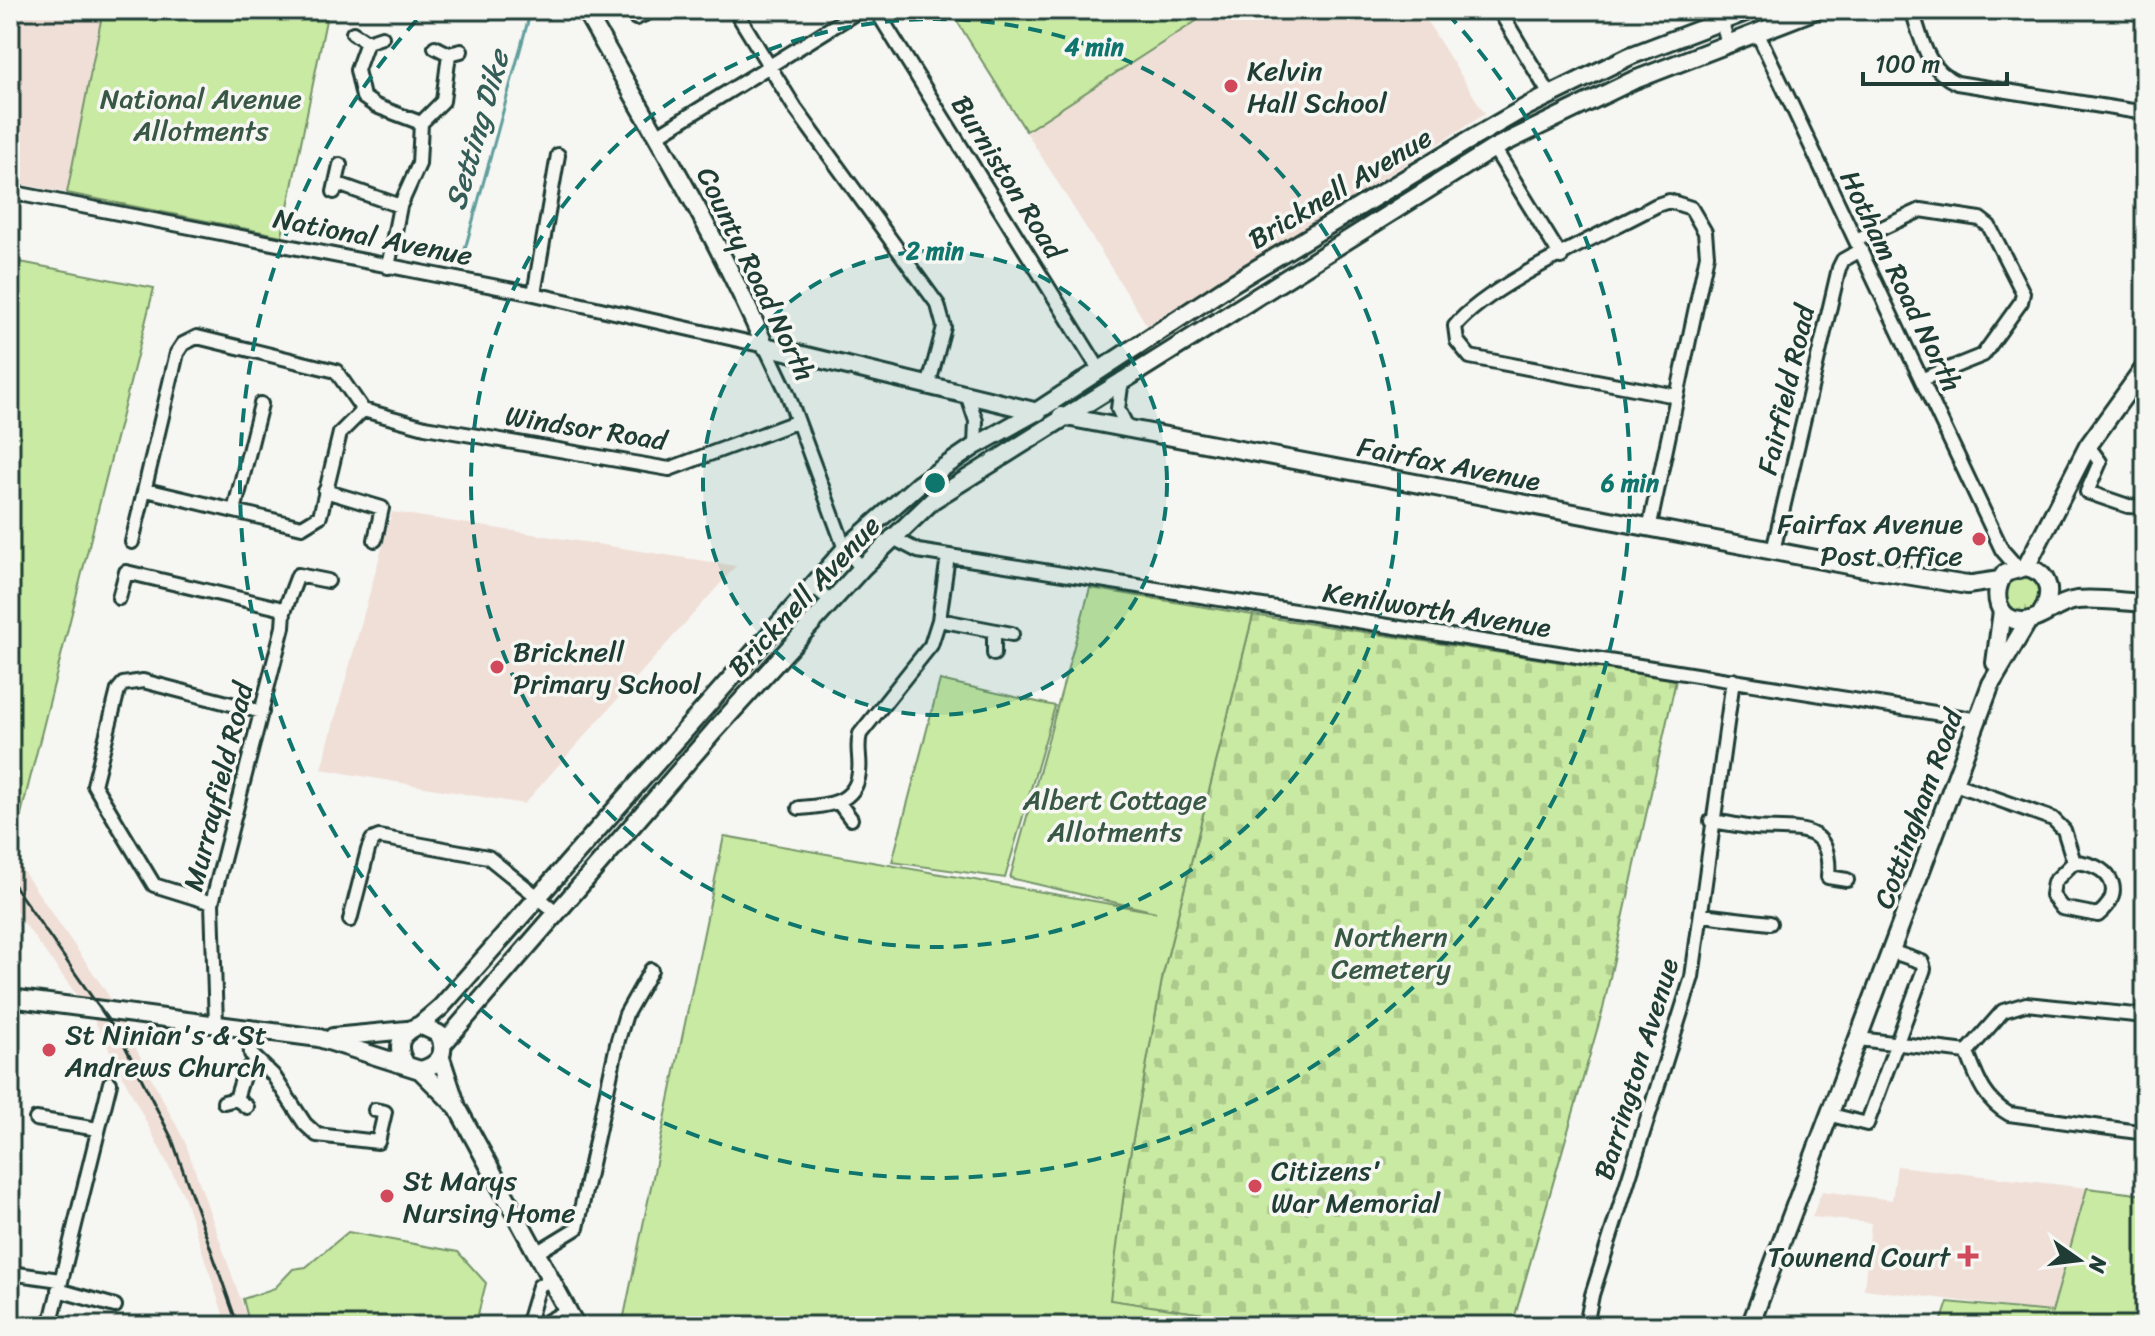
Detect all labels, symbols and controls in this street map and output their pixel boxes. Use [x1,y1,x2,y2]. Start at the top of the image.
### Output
text: 4 min [1064,26,1124,68]
scale bar [1863,36,2007,86]
water label: Setting Dike [428,41,526,216]
text: 100 m [1875,43,1940,85]
place label: Kelvin Hall School [1247,46,1388,127]
park label: National Avenue Allotments [100,74,302,155]
marker: Kelvin Hall School [1222,77,1240,95]
street label: Burniston Road [938,85,1079,271]
street label: Bricknell Avenue [1238,113,1442,263]
street label: County Road North [683,158,829,390]
street label: Hotham Road North [1826,161,1976,401]
street label: National Avenue [269,194,477,280]
text: 2 min [905,230,964,272]
street label: Fairfield Road [1743,298,1830,480]
street label: Windsor Road [502,391,673,465]
street label: Fairfax Avenue [1353,422,1545,506]
text: 6 min [1600,462,1659,504]
centre of rings [921,469,949,497]
place label: Fairfax Avenue Post Office [1777,499,1963,580]
street label: Bricknell Avenue [715,503,893,689]
marker: Fairfax Avenue Post Office [1970,530,1988,548]
street label: Kenilworth Avenue [1319,568,1555,652]
place label: Bricknell Primary School [513,627,702,708]
marker: Bricknell Primary School [488,658,506,676]
street label: Murrayfield Road [168,675,268,896]
street label: Cottingham Road [1859,700,1978,916]
park label: Albert Cottage Allotments [1022,775,1207,856]
park label: Northern Cemetery [1331,912,1451,993]
street label: Barrington Avenue [1579,952,1693,1186]
place label: St Ninian's & St Andrews Church [64,1010,267,1091]
marker: St Ninian's & St Andrews Church [40,1041,58,1059]
place label: Citizens' War Memorial [1271,1146,1441,1227]
place label: St Marys Nursing Home [403,1156,576,1237]
marker: Citizens' War Memorial [1246,1177,1264,1195]
marker: St Marys Nursing Home [378,1187,396,1205]
north arrow [2039,1220,2119,1300]
place label: Townend Court [1768,1232,1952,1281]
marker: Townend Court [1957,1245,1979,1267]
text: N [2077,1252,2119,1278]

